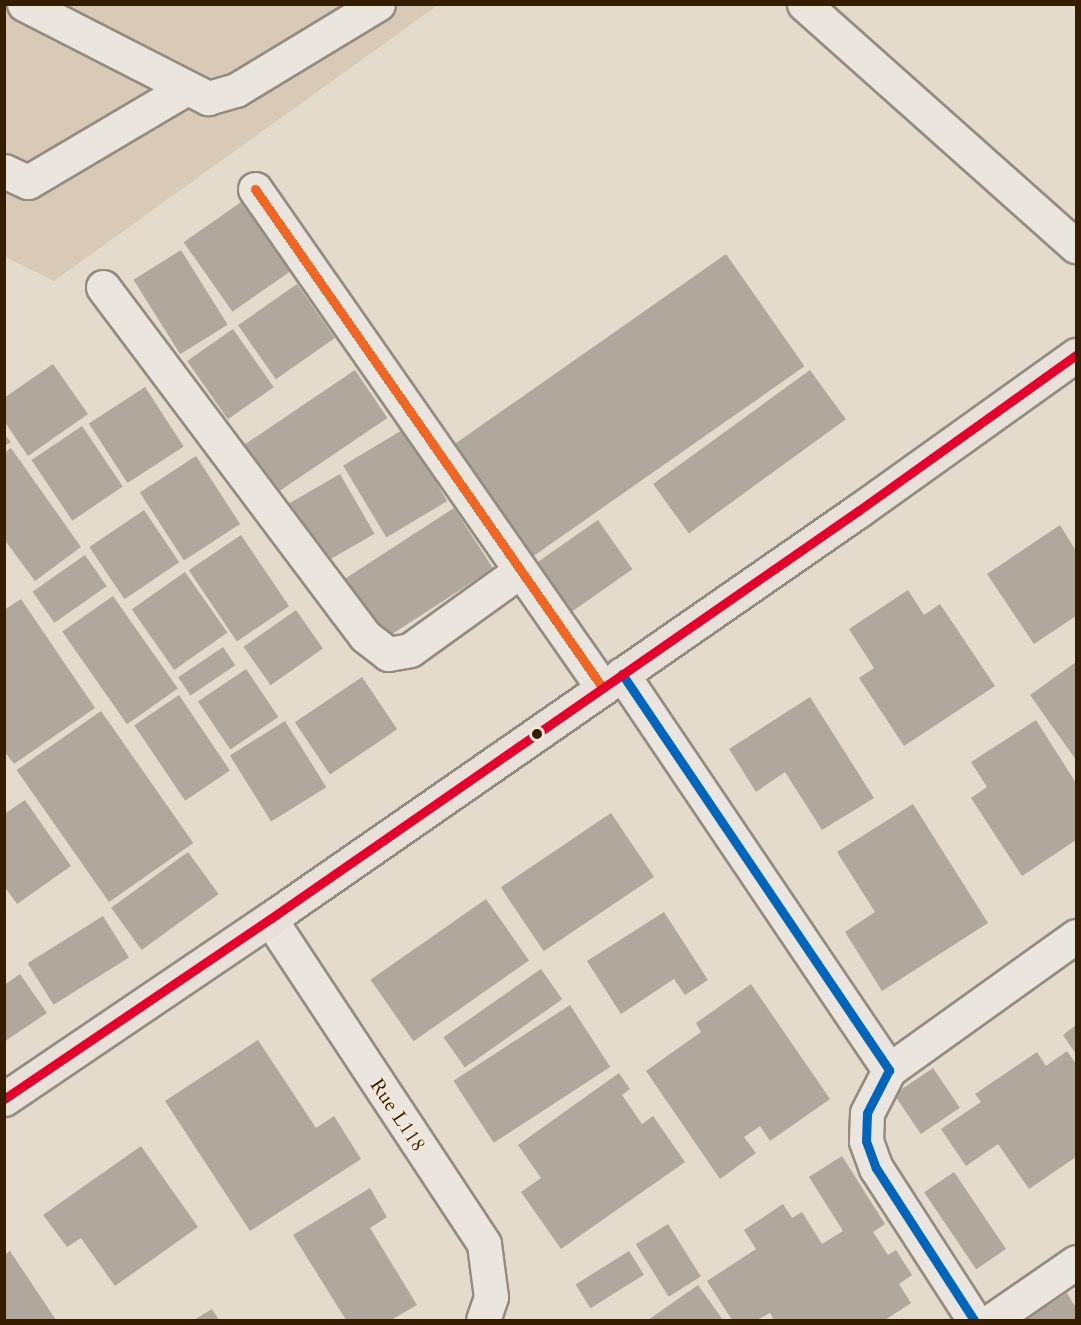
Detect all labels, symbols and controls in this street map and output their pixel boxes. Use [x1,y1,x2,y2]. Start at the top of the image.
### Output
unlabelled marker [531,728,543,740]
street label: Rue L118 [365,1074,431,1156]

